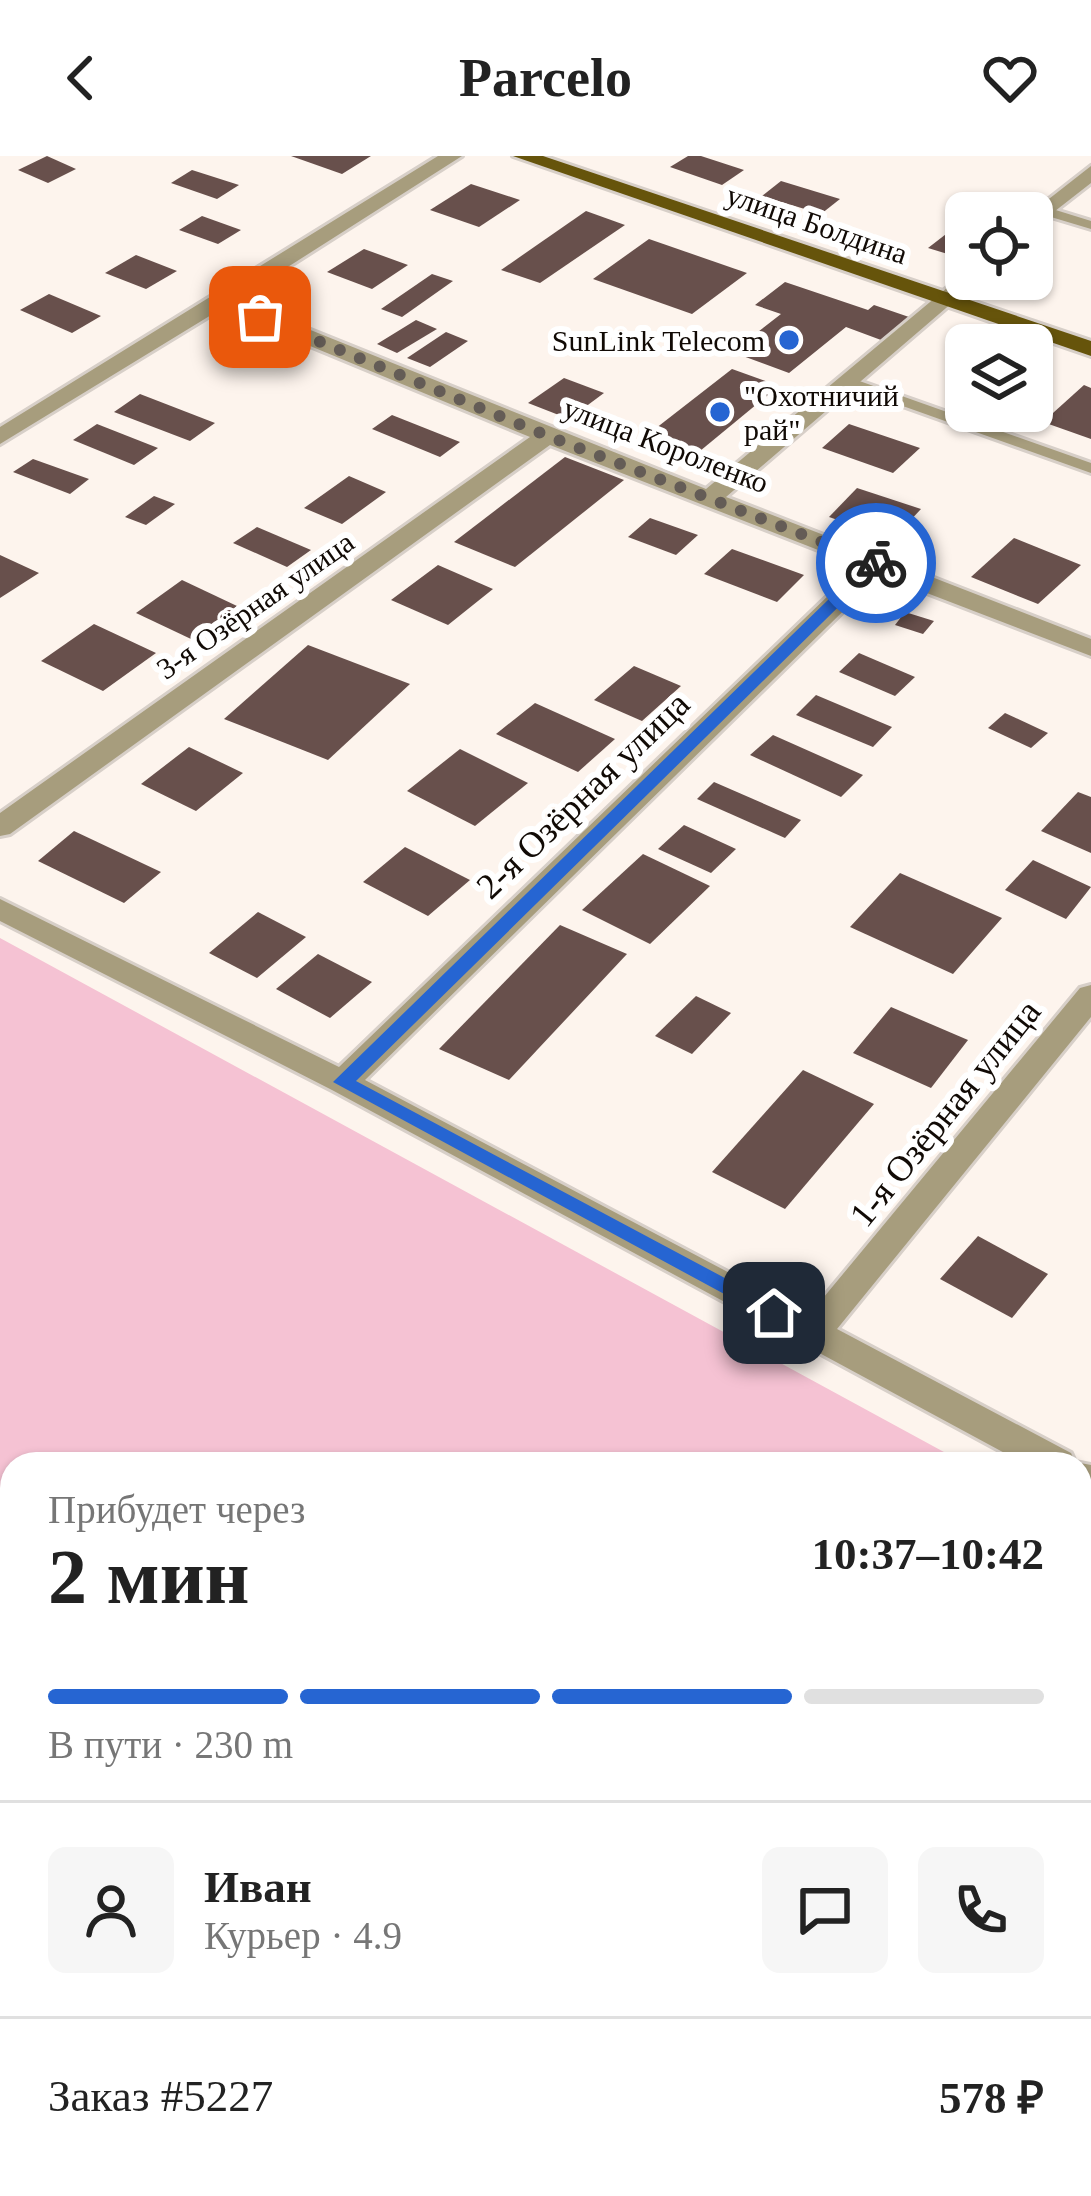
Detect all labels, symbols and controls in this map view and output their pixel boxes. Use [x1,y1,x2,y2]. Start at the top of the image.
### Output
icon: back [48,45,114,111]
icon: heart [977,45,1043,111]
text: Parcelo [459,48,632,108]
street label: улица Болдина [722,178,912,270]
map controls [945,192,1053,432]
button: locate [945,192,1053,300]
pin [209,266,311,368]
icon: bag [227,284,293,350]
place label: SunLink Telecom [552,324,765,357]
button: layers [945,324,1053,432]
marker: SunLink Telecom [776,327,802,353]
place label: "Охотничий рай" [744,379,899,446]
street label: улица Короленко [559,391,773,499]
marker: "Охотничий рай" [707,399,733,425]
courier [816,503,936,623]
street label: 3-я Озёрная улица [150,525,360,685]
icon: bike [843,530,909,596]
street label: 2-я Озёрная улица [469,684,697,906]
street label: 1-я Озёрная улица [842,992,1048,1234]
pin [723,1262,825,1364]
icon: home [741,1280,807,1346]
text: Прибудет через [48,1488,306,1531]
text: 10:37–10:42 [812,1529,1044,1579]
text: 2 мин [48,1533,250,1620]
text: В пути · 230 m [48,1723,293,1766]
button: person [48,1847,174,1973]
button: chat [762,1847,888,1973]
button: phone [918,1847,1044,1973]
text: Иван [204,1862,312,1912]
text: Курьер · 4.9 [204,1914,402,1957]
text: Заказ #5227 [48,2071,273,2121]
text: 578 ₽ [939,2073,1044,2123]

